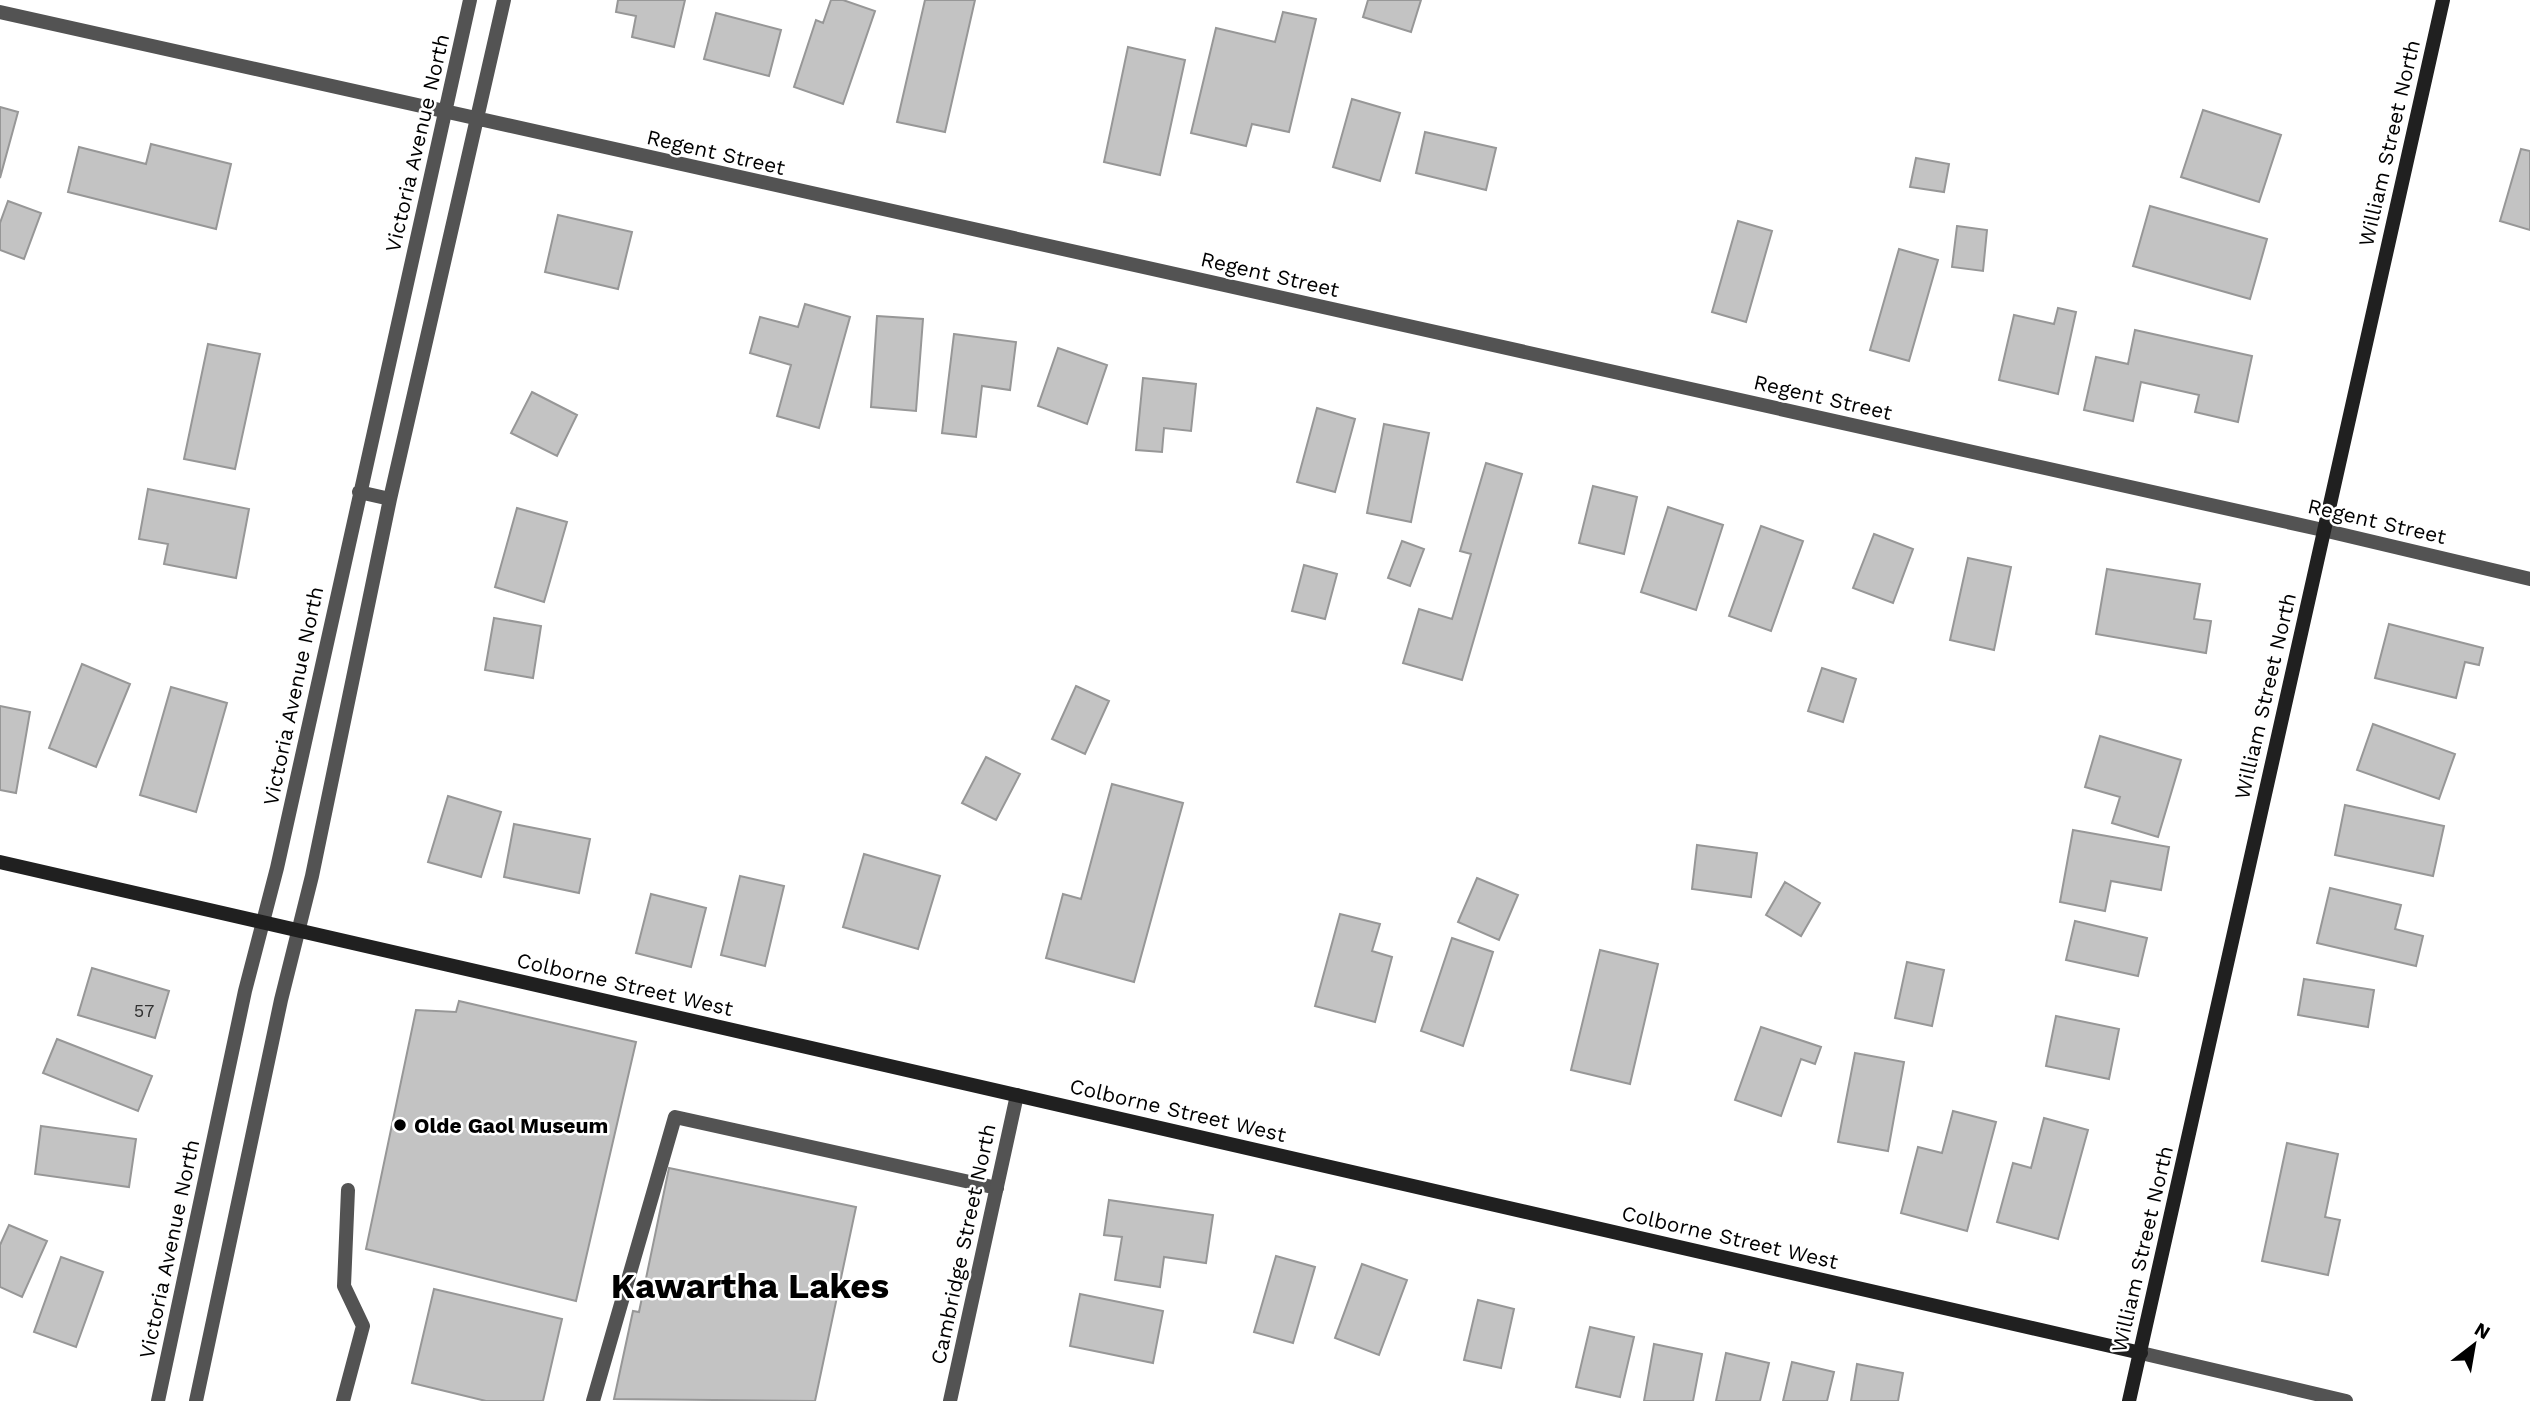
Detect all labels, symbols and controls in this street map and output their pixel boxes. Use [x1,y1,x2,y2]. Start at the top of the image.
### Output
street label: Victoria Avenue North [380,31,454,255]
street label: William Street North [2353,37,2425,249]
street label: Regent Street [644,124,788,180]
street label: Regent Street [1198,246,1342,302]
street label: Regent Street [1751,369,1895,425]
street label: Regent Street [2305,493,2449,549]
street label: Victoria Avenue North [258,584,328,808]
street label: William Street North [2229,590,2301,802]
street label: Colborne Street West [514,947,736,1021]
house number: 57 [134,1000,154,1021]
street label: Colborne Street West [1067,1073,1289,1147]
place label: Olde Gaol Museum [414,1113,608,1138]
marker: Olde Gaol Museum [392,1117,408,1133]
street label: Cambridge Street North [925,1121,1001,1367]
street label: Victoria Avenue North [134,1137,204,1361]
street label: William Street North [2106,1143,2178,1355]
street label: Colborne Street West [1619,1200,1841,1274]
district label: Kawartha Lakes [611,1265,889,1307]
north arrow [2439,1310,2509,1380]
text: N [2471,1317,2494,1344]

